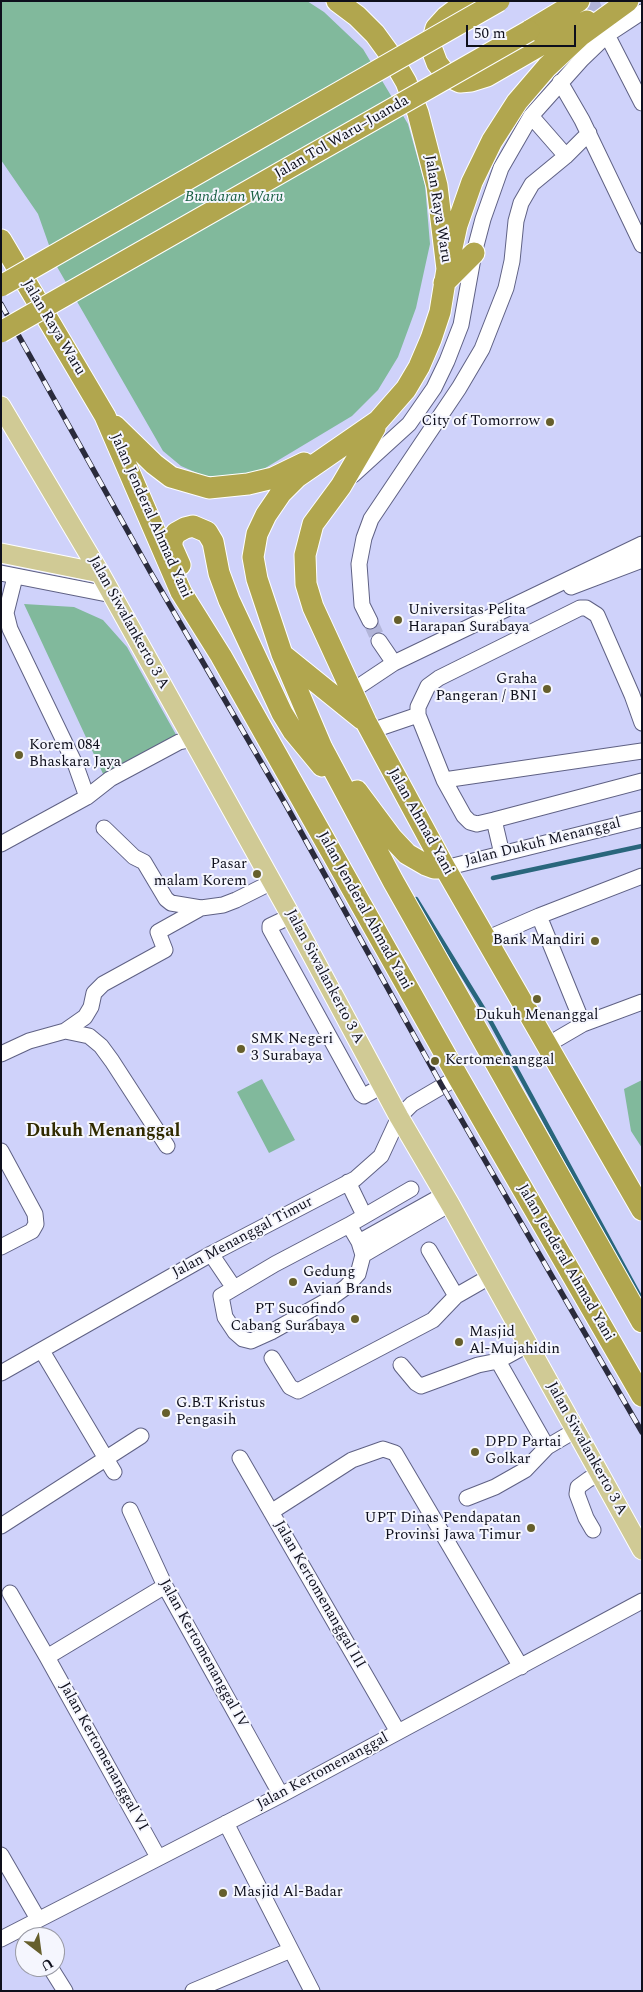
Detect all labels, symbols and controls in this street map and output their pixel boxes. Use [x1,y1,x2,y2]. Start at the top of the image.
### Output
scale bar [468,15,578,47]
text: 50 m [474,22,506,45]
street label: Jalan Tol Waru–Juanda [272,92,412,184]
street label: Jalan Raya Waru [420,154,454,264]
park label: Bundaran Waru [185,189,283,207]
street label: Jalan Raya Waru [17,277,89,379]
place label: City of Tomorrow [421,413,540,431]
marker: City of Tomorrow [544,416,556,428]
street label: Jalan Jenderal Ahmad Yani [106,431,194,601]
street label: Jalan Siwalankerto 3 A [84,553,172,693]
place label: Universitas Pelita Harapan Surabaya [408,602,529,637]
marker: Universitas Pelita Harapan Surabaya [392,614,404,626]
place label: Graha Pangeran / BNI [435,671,537,706]
marker: Graha Pangeran / BNI [541,683,553,695]
place label: Korem 084 Bhaskara Jaya [29,737,121,772]
marker: Korem 084 Bhaskara Jaya [13,749,25,761]
street label: Jalan Ahmad Yani [383,765,457,879]
street label: Jalan Dukuh Menanggal [463,815,623,871]
street label: Jalan Jenderal Ahmad Yani [313,829,415,993]
place label: Pasar malam Korem [154,856,247,891]
marker: Pasar malam Korem [251,868,263,880]
street label: Jalan Siwalankerto 3 A [281,907,367,1047]
place label: Bank Mandiri [493,932,585,950]
marker: Bank Mandiri [589,935,601,947]
marker: Dukuh Menanggal [531,993,543,1005]
place label: Dukuh Menanggal [475,1007,599,1025]
place label: SMK Negeri 3 Surabaya [251,1031,333,1066]
marker: SMK Negeri 3 Surabaya [235,1043,247,1055]
place label: Kertomenanggal [445,1052,555,1070]
marker: Kertomenanggal [429,1055,441,1067]
district label: Dukuh Menanggal [26,1121,180,1143]
street label: Jalan Jenderal Ahmad Yani [513,1181,617,1345]
street label: Jalan Menanggal Timur [170,1193,316,1283]
place label: Gedung Avian Brands [303,1264,392,1299]
marker: Gedung Avian Brands [287,1276,299,1288]
place label: PT Sucofindo Cabang Surabaya [230,1301,345,1336]
marker: PT Sucofindo Cabang Surabaya [349,1313,361,1325]
place label: Masjid Al-Mujahidin [469,1324,560,1359]
marker: Masjid Al-Mujahidin [453,1336,465,1348]
street label: Jalan Siwalankerto 3 A [542,1379,630,1519]
place label: G.B.T Kristus Pengasih [176,1395,265,1430]
marker: G.B.T Kristus Pengasih [160,1407,172,1419]
place label: DPD Partai Golkar [485,1434,561,1469]
marker: DPD Partai Golkar [469,1446,481,1458]
place label: UPT Dinas Pendapatan Provinsi Jawa Timur [365,1510,521,1545]
street label: Jalan Kertomenanggal III [269,1518,369,1672]
marker: UPT Dinas Pendapatan Provinsi Jawa Timur [525,1522,537,1534]
street label: Jalan Kertomenanggal IV [155,1577,251,1731]
street label: Jalan Kertomenanggal VI [55,1680,151,1834]
street label: Jalan Kertomenanggal [254,1730,392,1814]
place label: Masjid Al-Badar [233,1884,343,1902]
marker: Masjid Al-Badar [217,1887,229,1899]
north arrow [15,1927,65,1977]
text: U [37,1953,58,1977]

